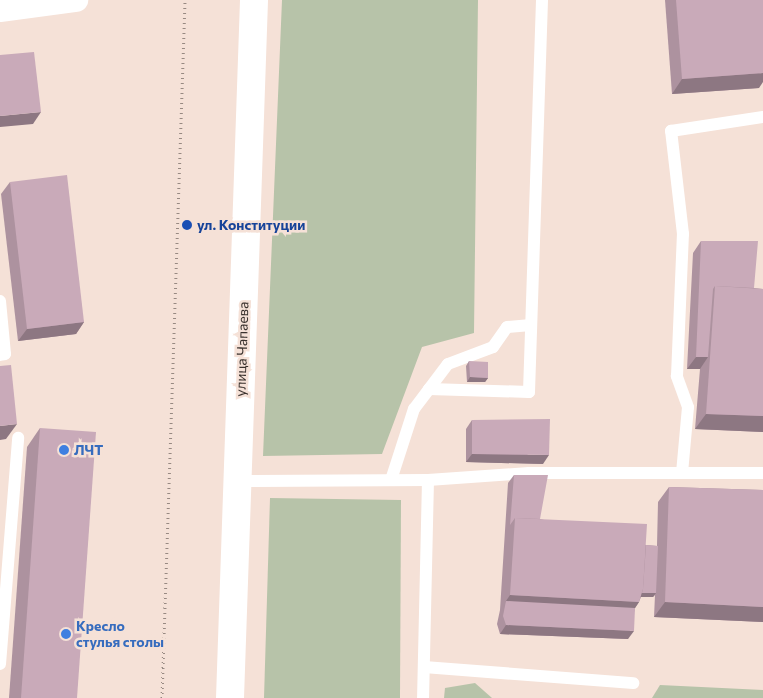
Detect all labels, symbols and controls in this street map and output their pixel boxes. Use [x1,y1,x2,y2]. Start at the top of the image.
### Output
place label: ул. Конституции [197,217,305,233]
marker: ул. Конституции [181,219,193,231]
street label: улица Чапаева [232,301,252,397]
place label: ЛЧТ [74,442,103,458]
marker: ЛЧТ [58,444,70,456]
place label: Кресло стулья столы [76,618,164,650]
marker: Кресло стулья столы [60,628,72,640]

